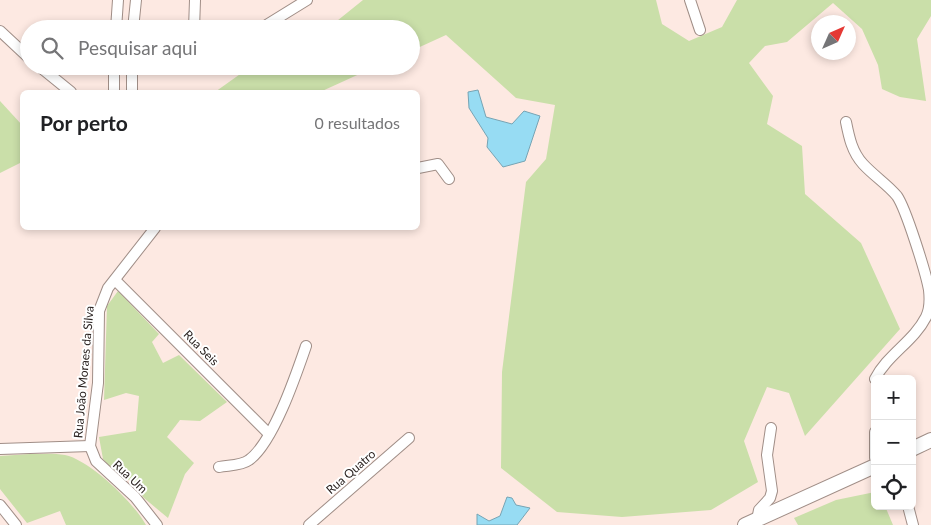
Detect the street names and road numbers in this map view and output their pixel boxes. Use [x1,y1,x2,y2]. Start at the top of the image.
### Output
street label: Rua João Moraes da Silva [70,305,97,439]
street label: Rua Seis [181,327,222,368]
street label: Rua Quatro [323,446,378,497]
street label: Rua Um [110,457,151,496]

